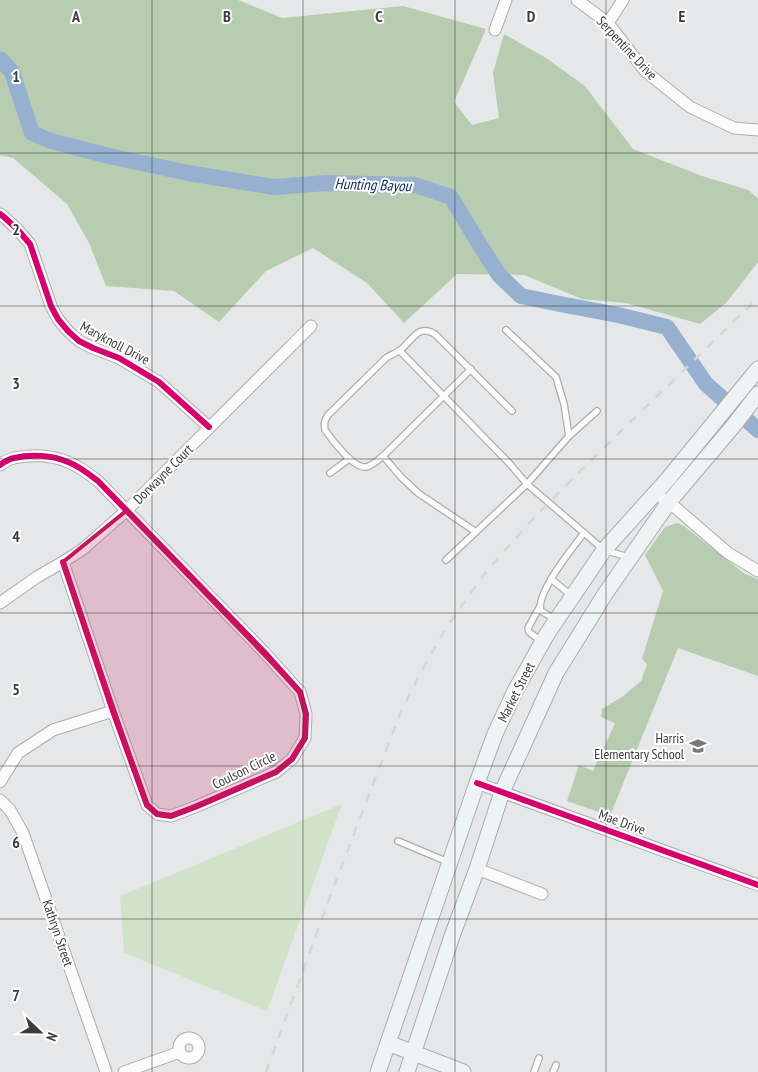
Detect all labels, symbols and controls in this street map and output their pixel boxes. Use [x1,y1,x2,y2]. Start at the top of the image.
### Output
text: A [71,6,81,26]
text: B [223,6,231,26]
text: C [375,6,383,26]
text: D [527,6,536,26]
text: E [679,6,686,26]
street label: Serpentine Drive [593,12,661,84]
text: 1 [12,66,20,86]
water label: Hunting Bayou [334,174,413,195]
text: 2 [12,219,20,239]
street label: Maryknoll Drive [77,317,153,369]
text: 3 [12,373,20,393]
street label: Dorwayne Court [129,440,197,508]
text: 4 [12,526,20,546]
street label: Market Street [493,659,539,725]
text: 5 [12,679,20,699]
place label: Harris Elementary School [594,729,685,763]
school or university icon: Harris Elementary School [688,736,708,756]
street label: Coulson Circle [209,747,279,793]
street label: Mae Drive [596,805,648,839]
text: 6 [12,832,20,852]
street label: Kathryn Street [38,897,78,969]
text: 7 [12,985,20,1005]
north arrow [15,1007,65,1057]
text: N [42,1030,62,1044]

